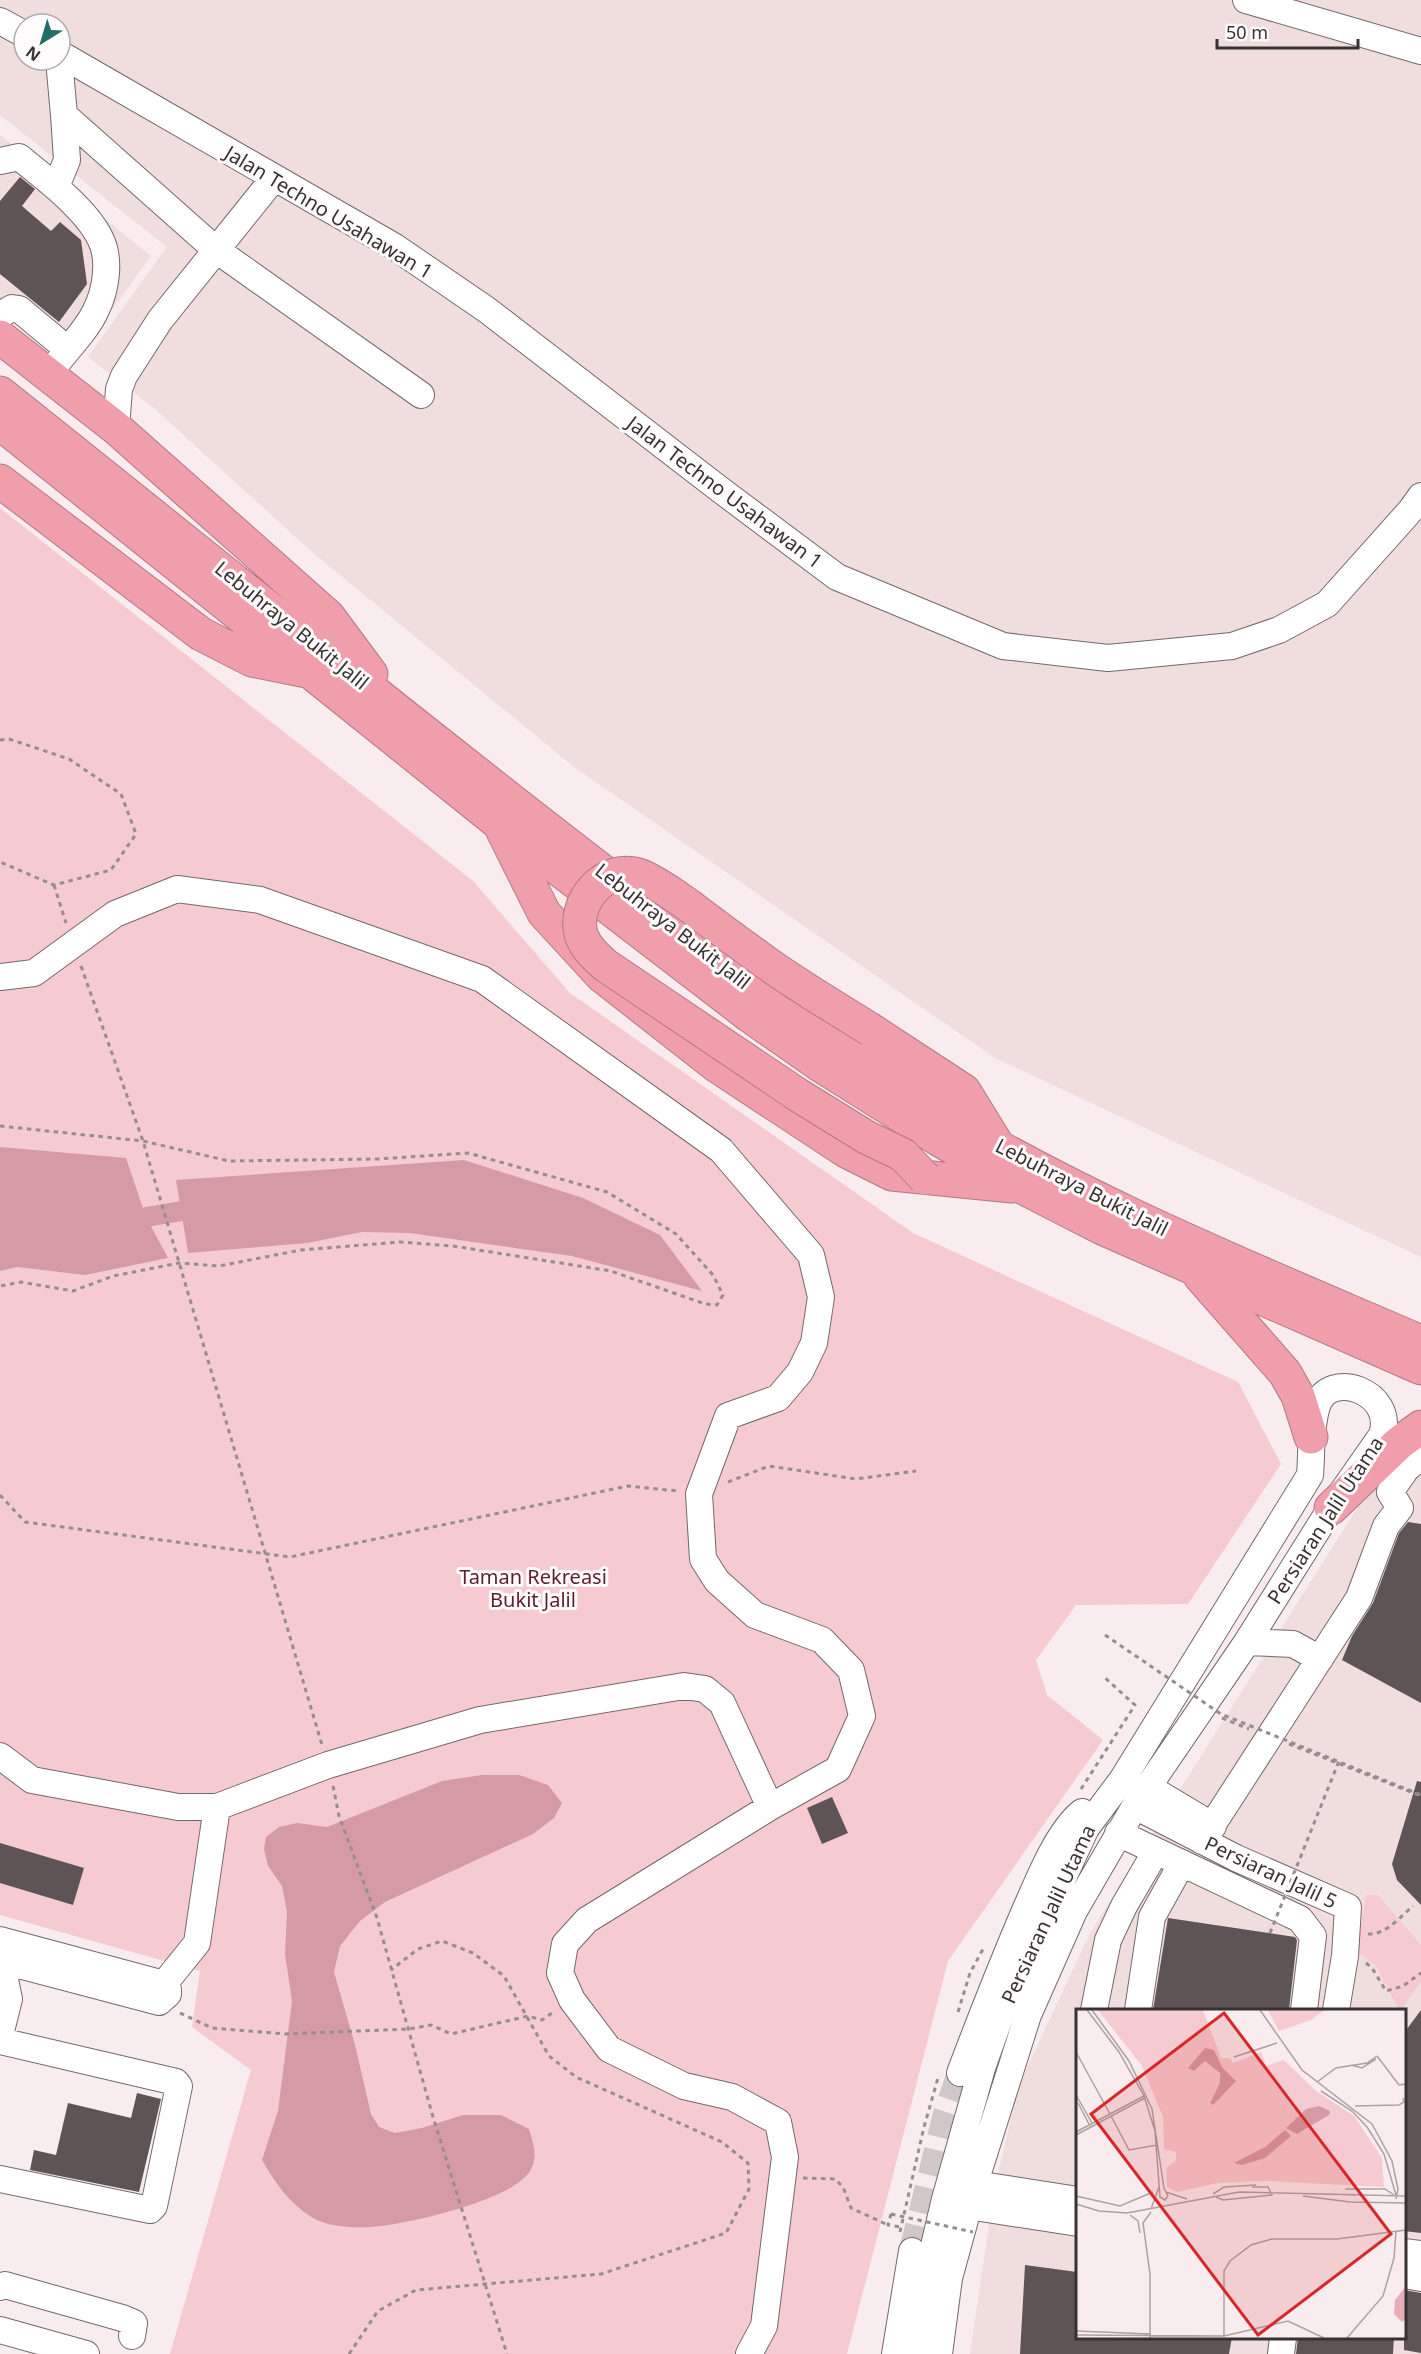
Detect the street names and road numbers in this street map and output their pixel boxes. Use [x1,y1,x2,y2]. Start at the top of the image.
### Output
street label: Jalan Techno Usahawan 1 [218,138,438,285]
street label: Jalan Techno Usahawan 1 [620,408,828,574]
street label: Lebuhraya Bukit Jalil [210,555,374,695]
street label: Lebuhraya Bukit Jalil [590,857,756,995]
street label: Lebuhraya Bukit Jalil [991,1132,1173,1242]
street label: Persiaran Jalil Utama [1261,1431,1389,1609]
street label: Persiaran Jalil Utama [995,1820,1101,2008]
street label: Persiaran Jalil 5 [1200,1830,1342,1914]

